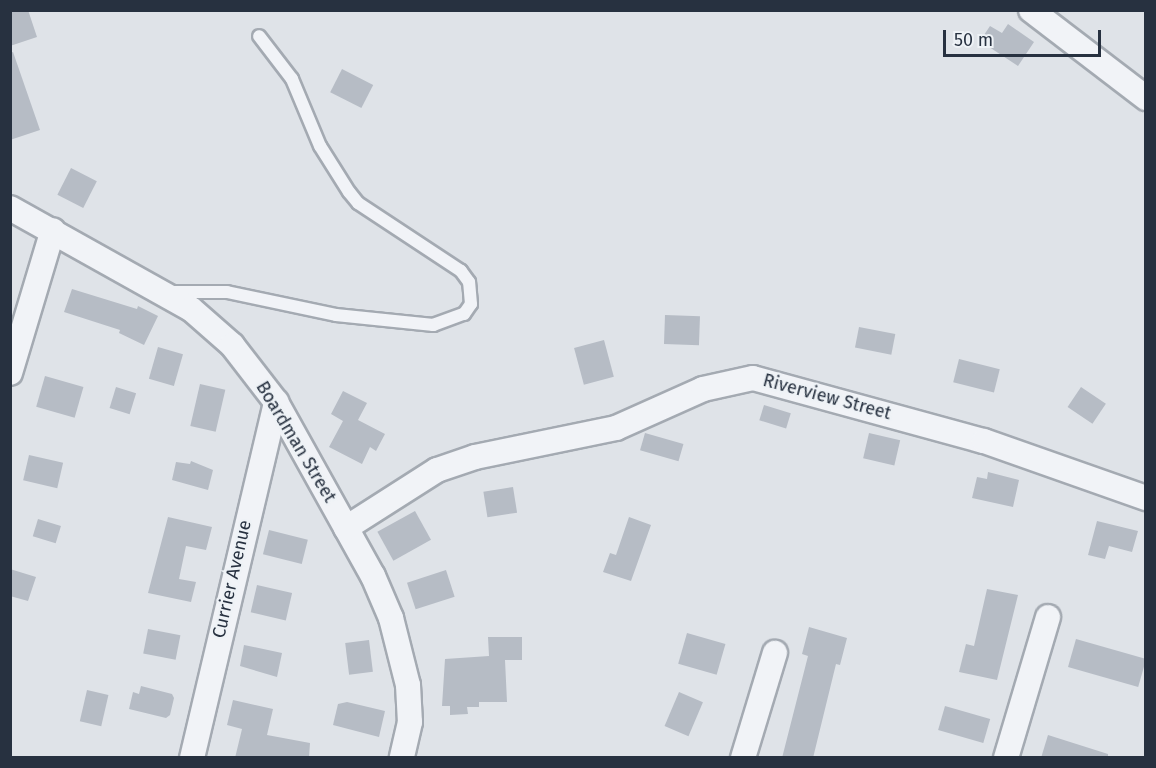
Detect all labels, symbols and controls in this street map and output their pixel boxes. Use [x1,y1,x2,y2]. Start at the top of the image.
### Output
scale bar [946,18,1104,56]
text: 50 m [954,29,993,51]
street label: Riverview Street [761,370,893,424]
street label: Boardman Street [251,377,341,507]
street label: Currier Avenue [208,518,256,640]

